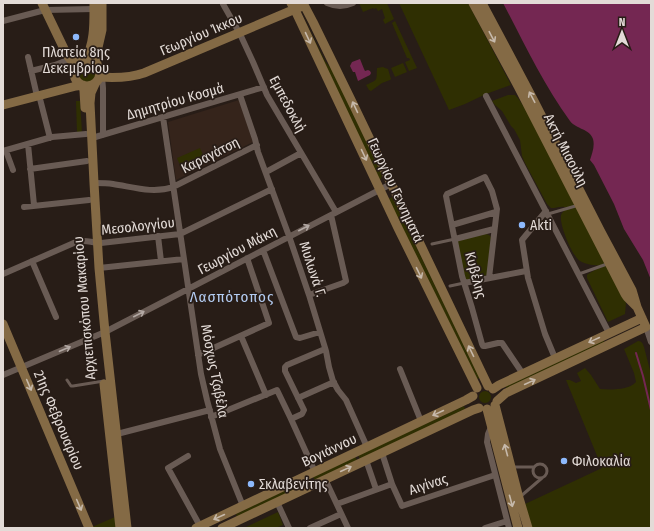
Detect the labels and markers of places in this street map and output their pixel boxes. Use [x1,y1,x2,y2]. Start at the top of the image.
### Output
marker: Πλατεία 8ης Δεκεμβρίου [71,32,81,42]
place label: Πλατεία 8ης Δεκεμβρίου [42,44,110,77]
place label: Akti [530,217,552,234]
marker: Akti [517,220,527,230]
place label: Φιλοκαλία [572,453,631,470]
marker: Φιλοκαλία [559,456,569,466]
place label: Σκλαβενίτης [259,476,328,493]
marker: Σκλαβενίτης [246,479,256,489]

